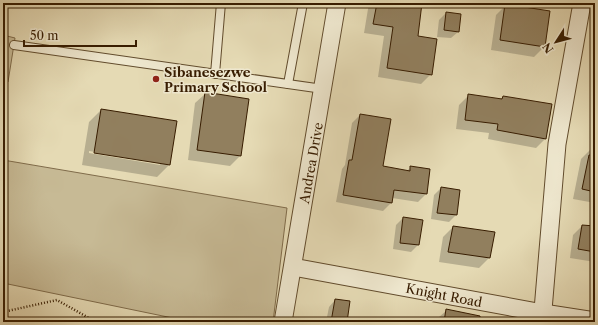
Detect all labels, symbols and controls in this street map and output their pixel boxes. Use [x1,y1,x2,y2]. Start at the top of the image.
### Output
scale bar [24,22,136,48]
north arrow [536,22,576,62]
text: 50 m [30,28,59,43]
text: N [539,40,556,56]
place label: Sibanesezwe Primary School [164,64,268,95]
marker: Sibanesezwe Primary School [151,74,161,84]
street label: Andrea Drive [296,121,326,206]
street label: Knight Road [404,280,484,310]

